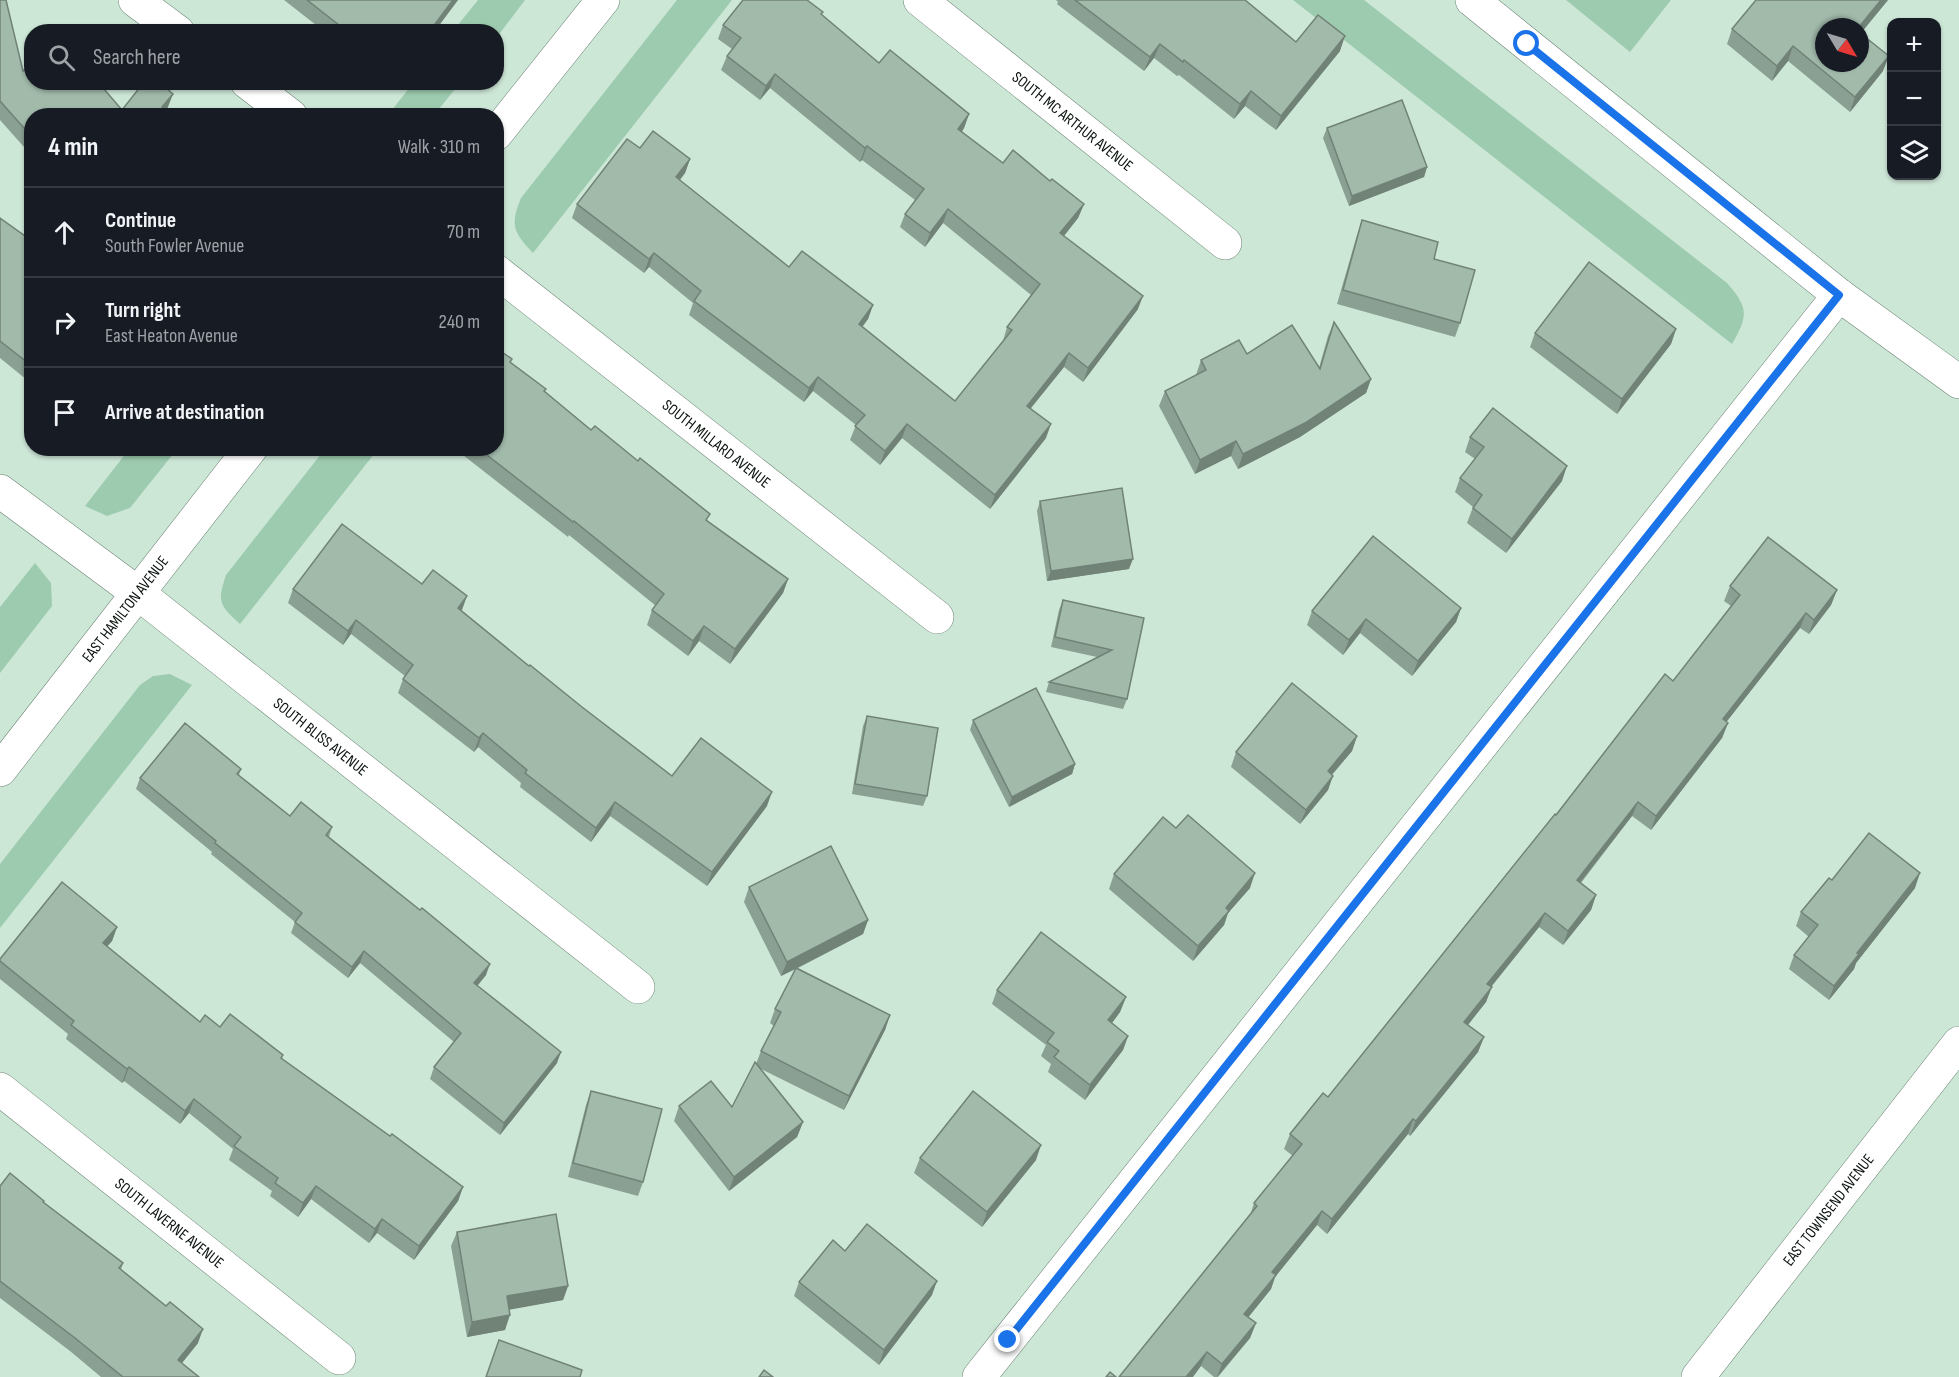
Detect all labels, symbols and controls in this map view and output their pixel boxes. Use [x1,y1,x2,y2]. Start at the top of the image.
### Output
north arrow [1815,18,1869,72]
map controls [1887,18,1941,180]
button: + [1887,18,1941,72]
search box [24,24,504,90]
route start [1513,30,1539,56]
icon: search [45,41,78,74]
text: Search here [93,44,180,71]
street label: SOUTH MC ARTHUR AVENUE [1008,68,1137,175]
button: − [1887,72,1941,126]
button: layers [1887,126,1941,180]
text: 4 min [48,132,98,163]
text: Walk · 310 m [398,135,480,159]
text: Continue [105,207,176,234]
icon: ahead [48,216,81,249]
text: 70 m [447,220,480,244]
text: South Fowler Avenue [105,234,244,258]
text: Turn right [105,297,181,324]
icon: right [48,306,81,339]
text: 240 m [439,310,480,334]
text: East Heaton Avenue [105,324,238,348]
icon: arrive [48,396,81,429]
street label: SOUTH MILLARD AVENUE [658,396,774,492]
text: Arrive at destination [105,399,264,426]
street label: EAST HAMILTON AVENUE [78,552,173,666]
street label: SOUTH BLISS AVENUE [269,694,372,780]
street label: EAST TOWNSEND AVENUE [1779,1150,1878,1270]
street label: SOUTH LAVERNE AVENUE [111,1174,227,1272]
route end [994,1326,1020,1352]

